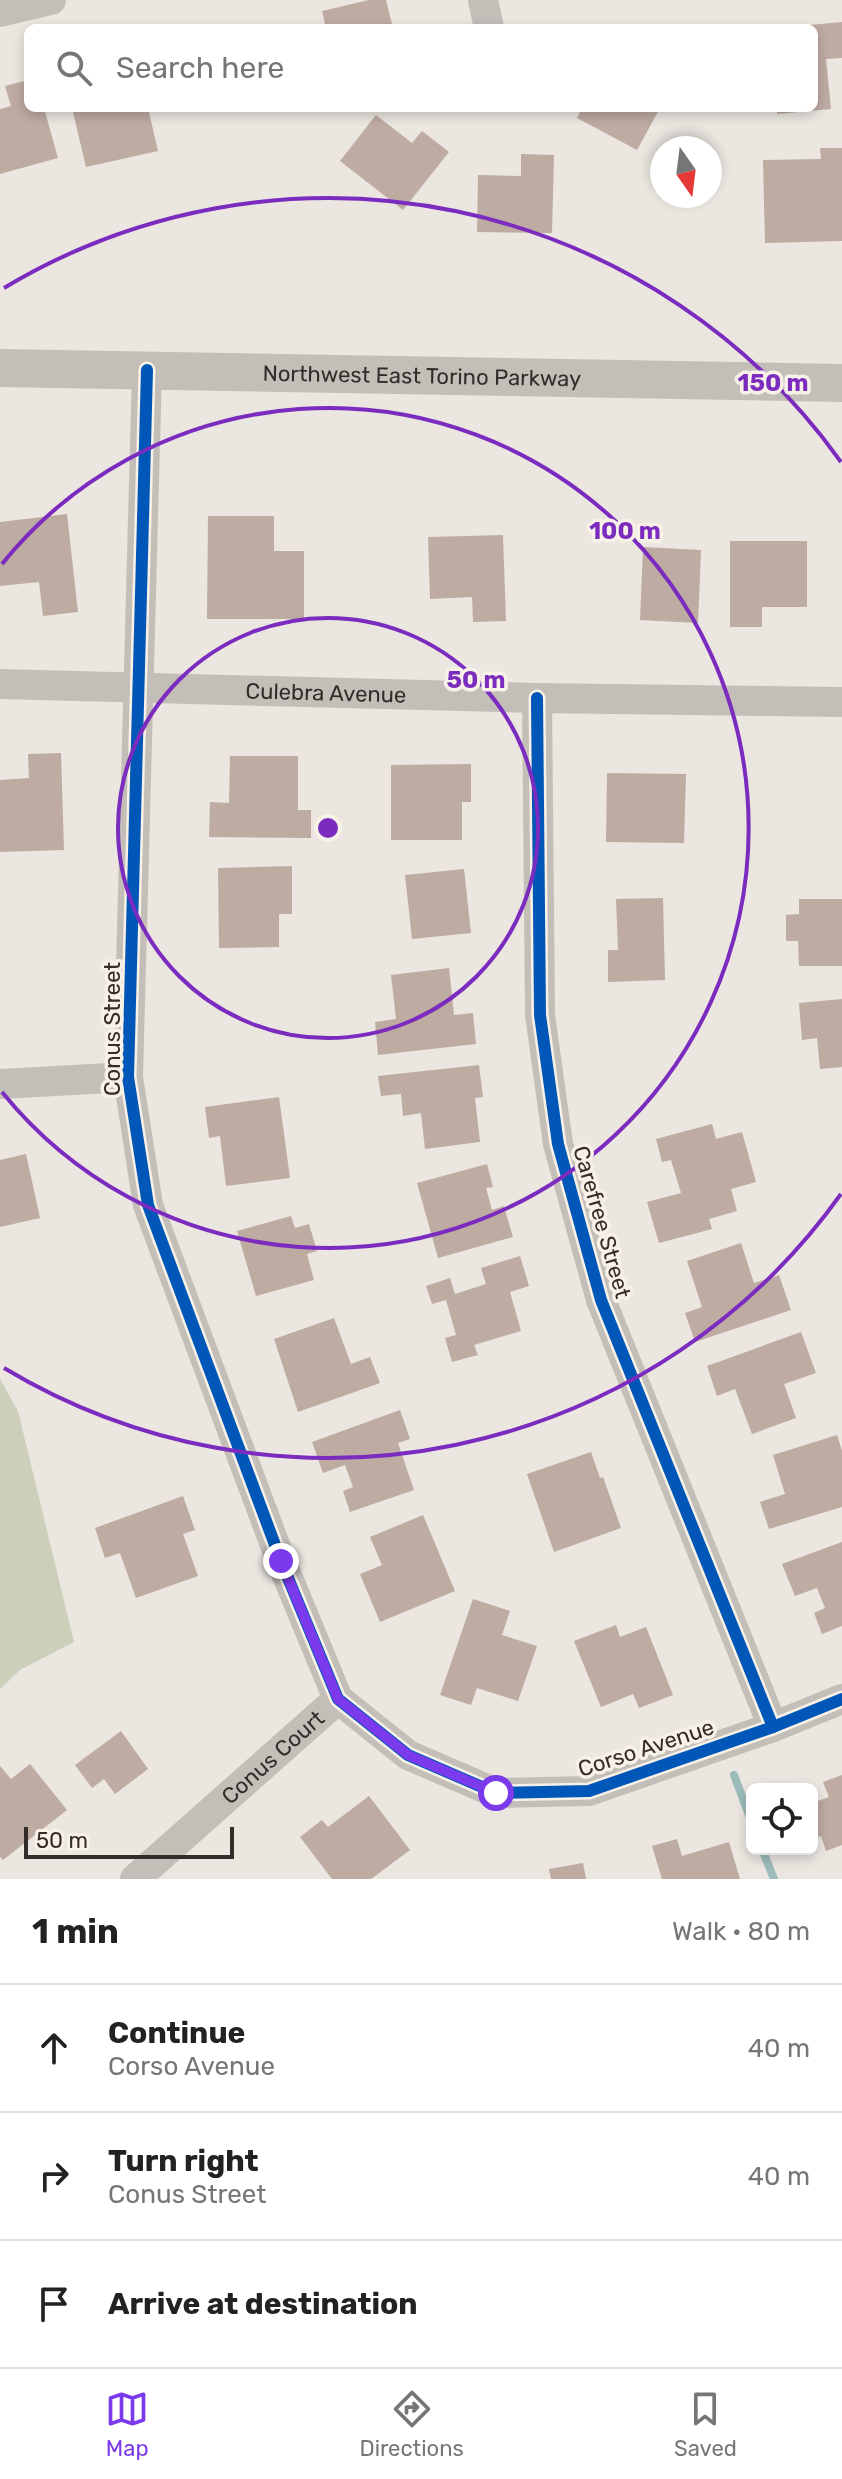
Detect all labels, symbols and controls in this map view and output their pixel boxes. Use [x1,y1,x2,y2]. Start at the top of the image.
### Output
search box [24,24,818,112]
icon: search [52,46,96,90]
text: Search here [116,50,284,86]
north arrow [650,136,722,208]
street label: Northwest East Torino Parkway [262,359,582,392]
text: 150 m [738,369,808,397]
text: 100 m [589,517,661,545]
text: 50 m [447,666,505,694]
street label: Culebra Avenue [245,677,407,708]
centre of rings [314,814,342,842]
street label: Conus Street [99,962,126,1096]
street label: Carefree Street [567,1143,637,1302]
route end [263,1543,299,1579]
street label: Conus Court [216,1704,330,1810]
street label: Corso Avenue [575,1713,717,1783]
route start [478,1775,514,1811]
map controls [746,1783,818,1855]
button: locate [746,1783,818,1855]
scale bar [24,1823,234,1859]
text: 50 m [36,1827,88,1854]
text: 1 min [32,1911,119,1952]
text: Walk · 80 m [672,1916,810,1947]
text: Continue [108,2015,245,2051]
icon: ahead [32,2026,76,2070]
text: 40 m [748,2033,810,2064]
text: Corso Avenue [108,2051,275,2082]
text: Turn right [108,2143,259,2179]
icon: right [32,2154,76,2198]
text: 40 m [748,2161,810,2192]
text: Conus Street [108,2179,266,2210]
icon: arrive [32,2282,76,2326]
text: Arrive at destination [108,2286,418,2322]
tab: Map [105,2387,149,2462]
tab: Directions [359,2387,464,2462]
tab: Saved [674,2387,737,2462]

